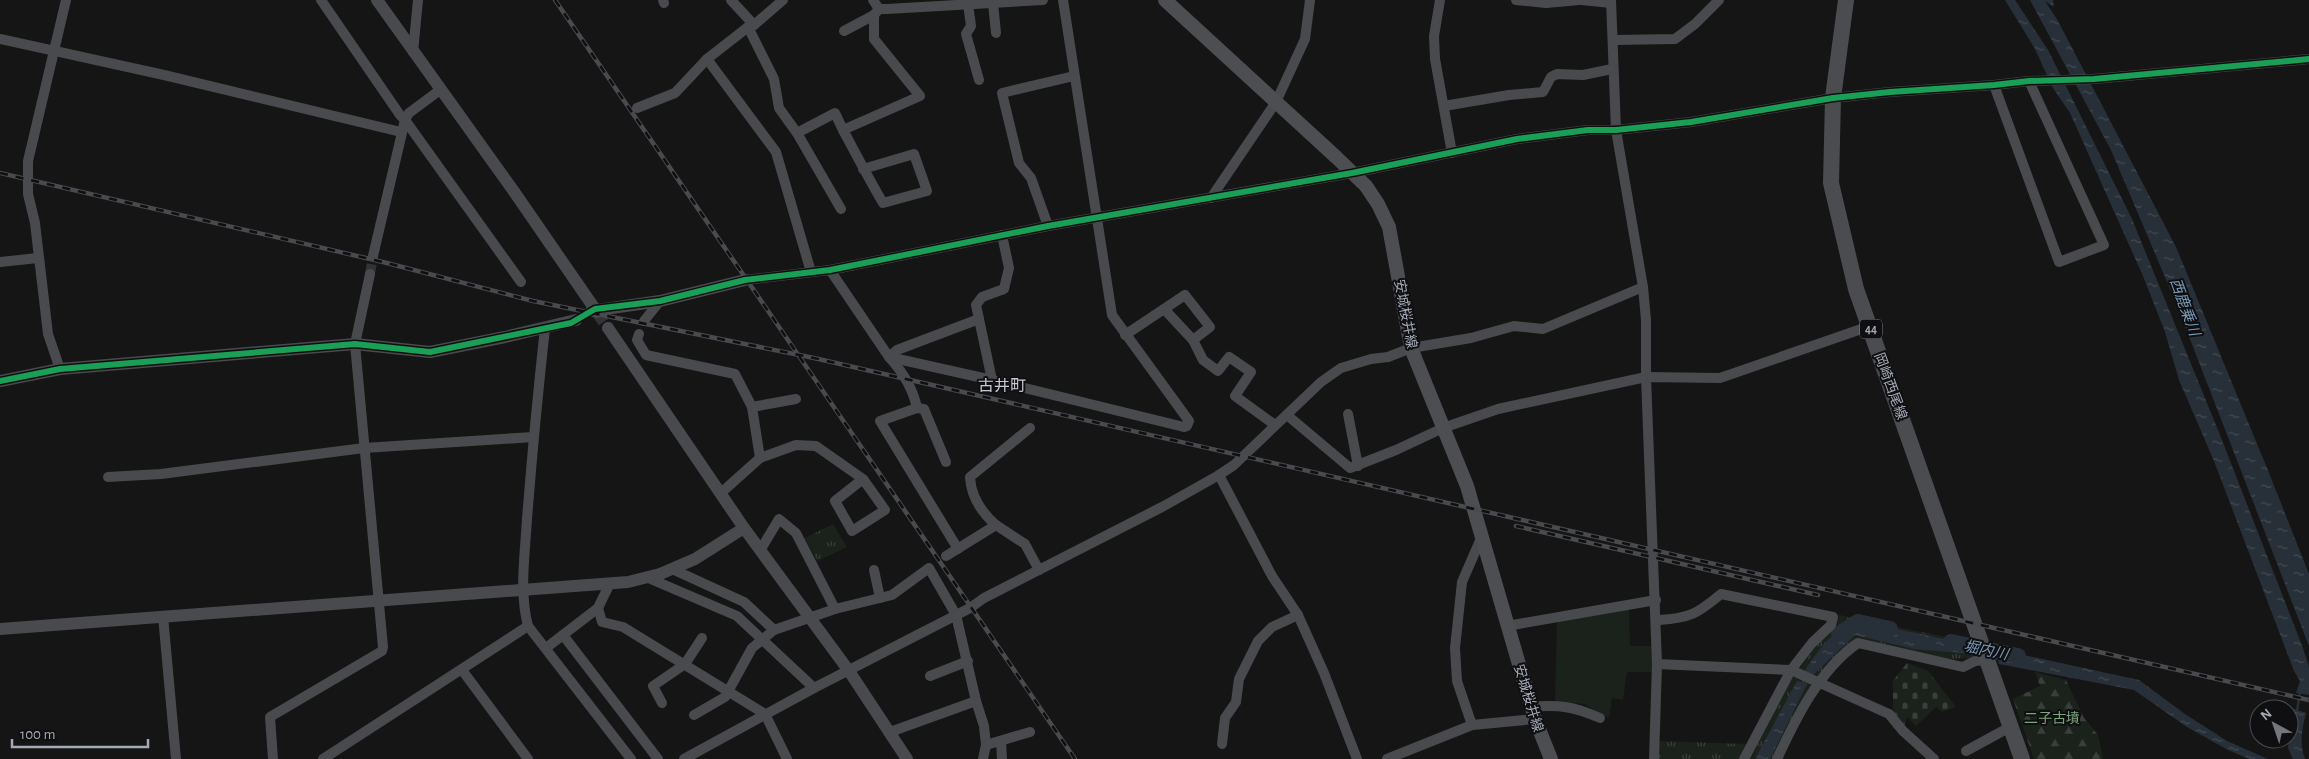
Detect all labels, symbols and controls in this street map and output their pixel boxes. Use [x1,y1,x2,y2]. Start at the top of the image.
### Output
water label: 西鹿乗川 [2167,276,2203,340]
street label: 安城桜井線 [1391,278,1421,350]
road number: 44 [1860,320,1882,338]
street label: 岡崎西尾線 [1872,351,1910,422]
district label: 古井町 [978,377,1026,394]
water label: 堀内川 [1962,637,2012,663]
street label: 安城桜井線 [1511,662,1547,734]
north arrow [2249,699,2299,749]
text: N [2258,706,2275,723]
park label: 二子古墳 [2024,711,2080,726]
scale bar [12,716,149,748]
text: 100 m [20,727,55,742]

